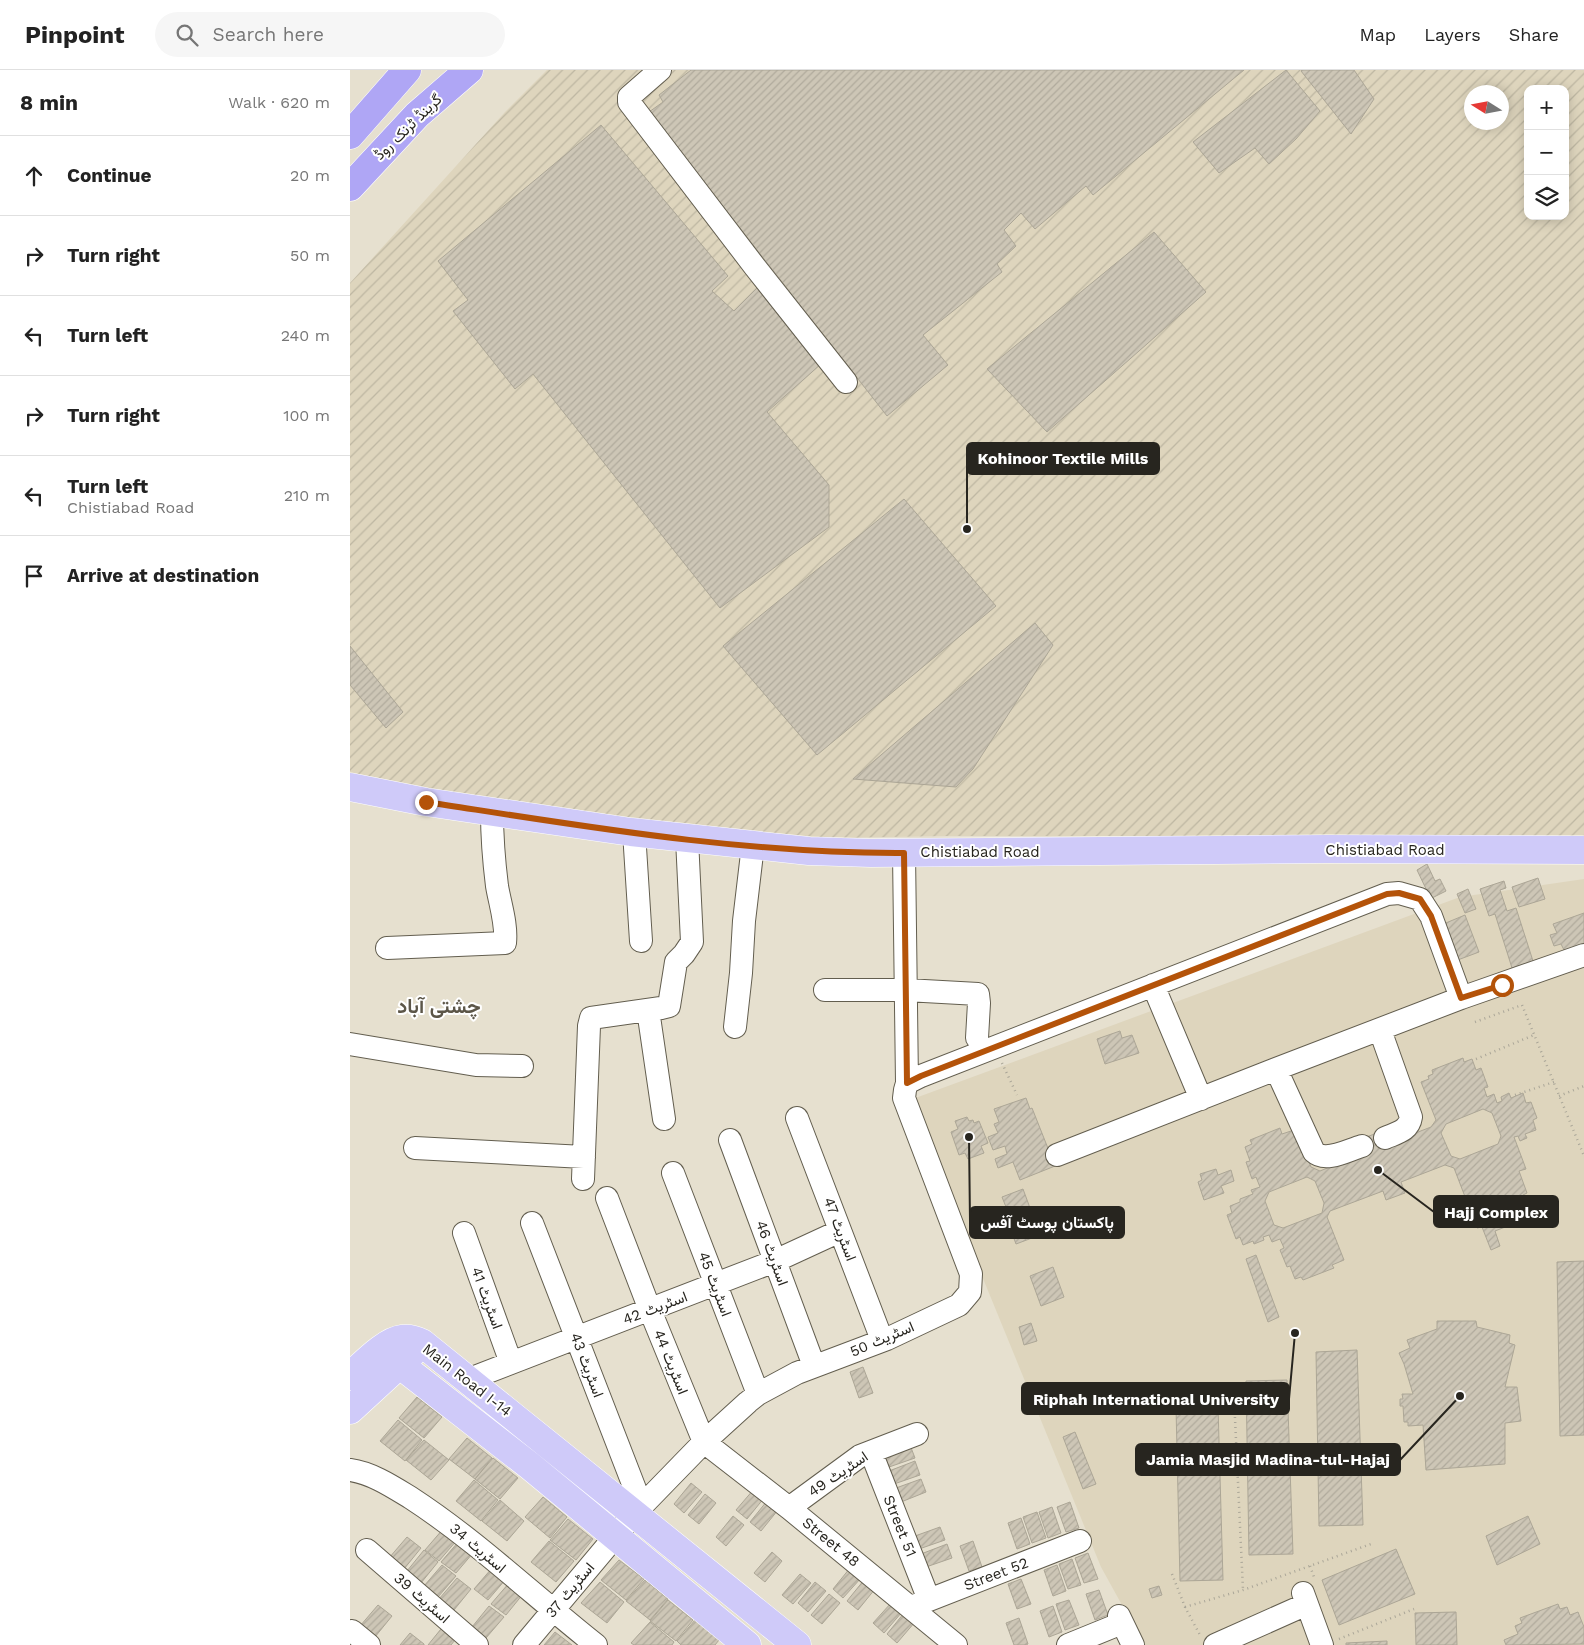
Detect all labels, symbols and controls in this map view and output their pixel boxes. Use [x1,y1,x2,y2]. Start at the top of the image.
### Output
search box [155,12,505,57]
text: Pinpoint [25,21,125,49]
icon: search [173,21,201,49]
text: Search here [213,23,324,46]
text: Map [1359,24,1396,45]
text: Layers [1424,24,1481,45]
text: Share [1509,24,1559,45]
north arrow [1464,85,1509,130]
map controls [1524,85,1569,220]
button: + [1524,85,1569,130]
text: 8 min [20,90,78,115]
street label: گرینڈ ٹرنک روڈ [371,90,446,164]
text: Walk · 620 m [228,93,330,112]
button: − [1524,130,1569,175]
icon: ahead [20,162,48,190]
text: Continue [67,164,151,187]
text: 20 m [290,166,330,185]
button: layers [1524,175,1569,220]
icon: right [20,242,48,270]
text: Turn right [67,244,160,267]
text: 50 m [290,246,330,265]
icon: left [20,322,48,350]
text: Turn left [67,324,148,347]
text: 240 m [281,326,330,345]
icon: right [20,402,48,430]
text: Turn right [67,404,160,427]
text: 100 m [283,406,330,425]
callout: Kohinoor Textile Mills [967,443,1159,474]
text: Kohinoor Textile Mills [978,449,1149,468]
text: Turn left [67,475,148,498]
icon: left [20,482,48,510]
text: 210 m [284,486,330,505]
text: Chistiabad Road [67,498,194,517]
icon: arrive [20,562,48,590]
text: Arrive at destination [67,564,259,587]
route end [415,791,438,814]
street label: Chistiabad Road [1325,841,1445,859]
street label: Chistiabad Road [920,843,1040,861]
route start [1491,974,1514,997]
district label: چشتی آباد [397,994,481,1020]
street label: اسٹریٹ 47 [820,1195,860,1263]
callout: Hajj Complex [1434,1196,1558,1227]
text: Hajj Complex [1444,1203,1549,1222]
callout: پاکستان پوسٹ آفس [970,1207,1124,1238]
text: پاکستان پوسٹ آفس [980,1213,1114,1234]
street label: اسٹریٹ 46 [752,1218,792,1288]
street label: اسٹریٹ 45 [694,1249,736,1319]
street label: اسٹریٹ 41 [467,1265,507,1331]
street label: اسٹریٹ 42 [620,1287,690,1329]
street label: اسٹریٹ 50 [847,1317,917,1361]
street label: اسٹریٹ 44 [650,1327,692,1397]
street label: اسٹریٹ 43 [566,1330,608,1400]
street label: Main Road I-14 [419,1340,515,1420]
callout: Riphah International University [1022,1383,1289,1414]
text: Riphah International University [1033,1390,1280,1409]
callout: Jamia Masjid Madina-tul-Hajaj [1136,1444,1400,1475]
street label: اسٹریٹ 49 [805,1447,871,1501]
text: Jamia Masjid Madina-tul-Hajaj [1146,1450,1390,1469]
street label: Street 51 [880,1493,920,1559]
street label: Street 48 [799,1513,863,1571]
street label: اسٹریٹ 34 [446,1519,510,1577]
street label: Street 52 [961,1553,1031,1595]
street label: اسٹریٹ 37 [542,1559,598,1621]
street label: اسٹریٹ 39 [390,1569,454,1627]

